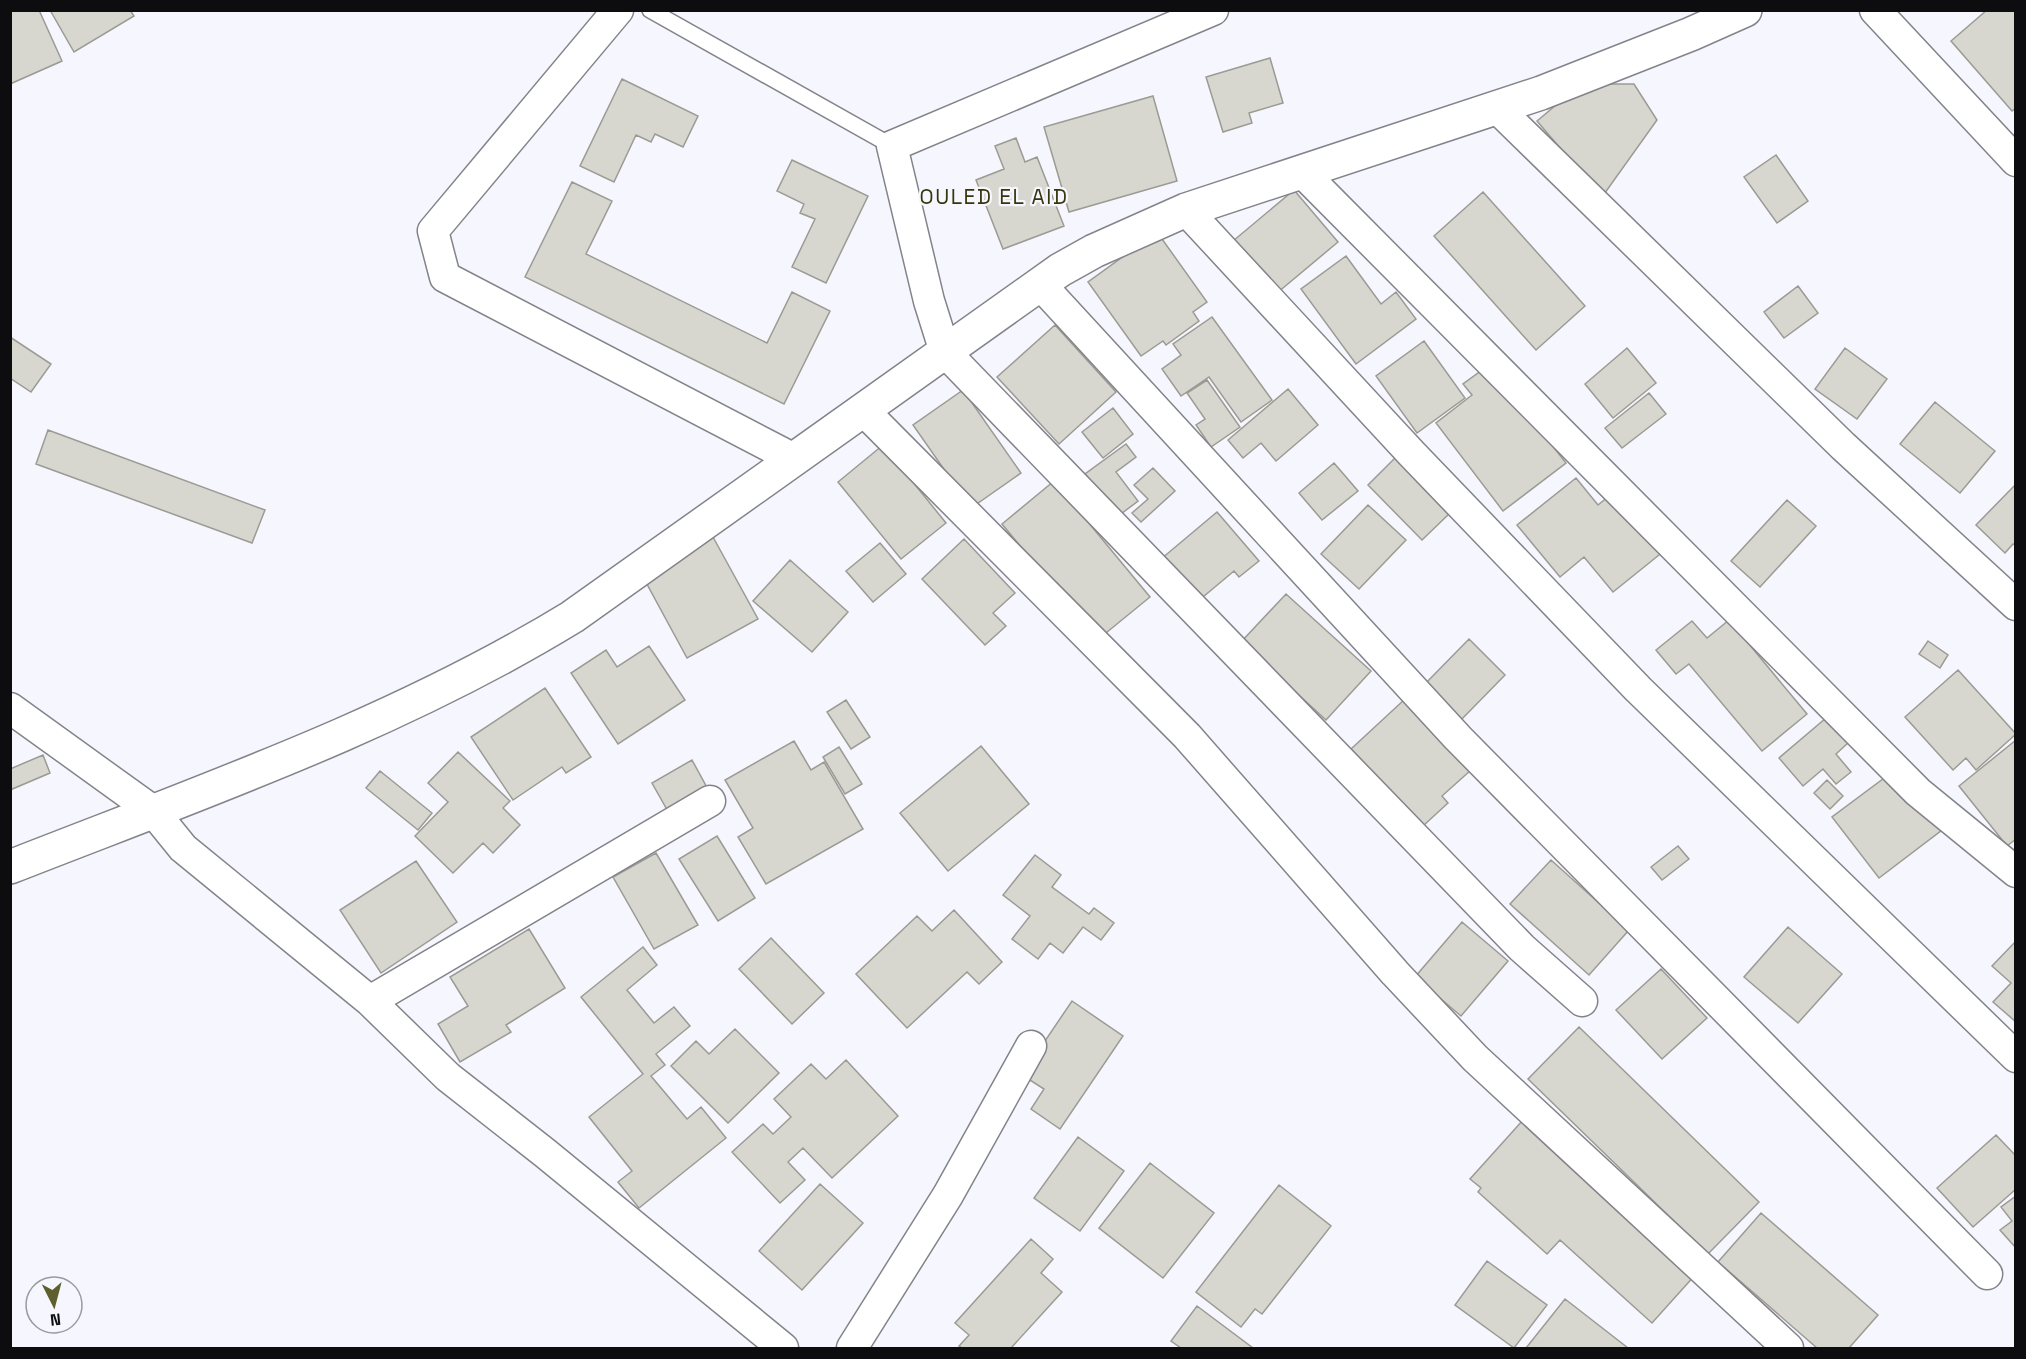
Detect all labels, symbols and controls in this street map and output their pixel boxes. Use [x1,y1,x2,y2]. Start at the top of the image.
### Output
district label: OULED EL AID [920,183,1068,210]
north arrow [24,1275,84,1335]
text: N [49,1308,62,1330]

